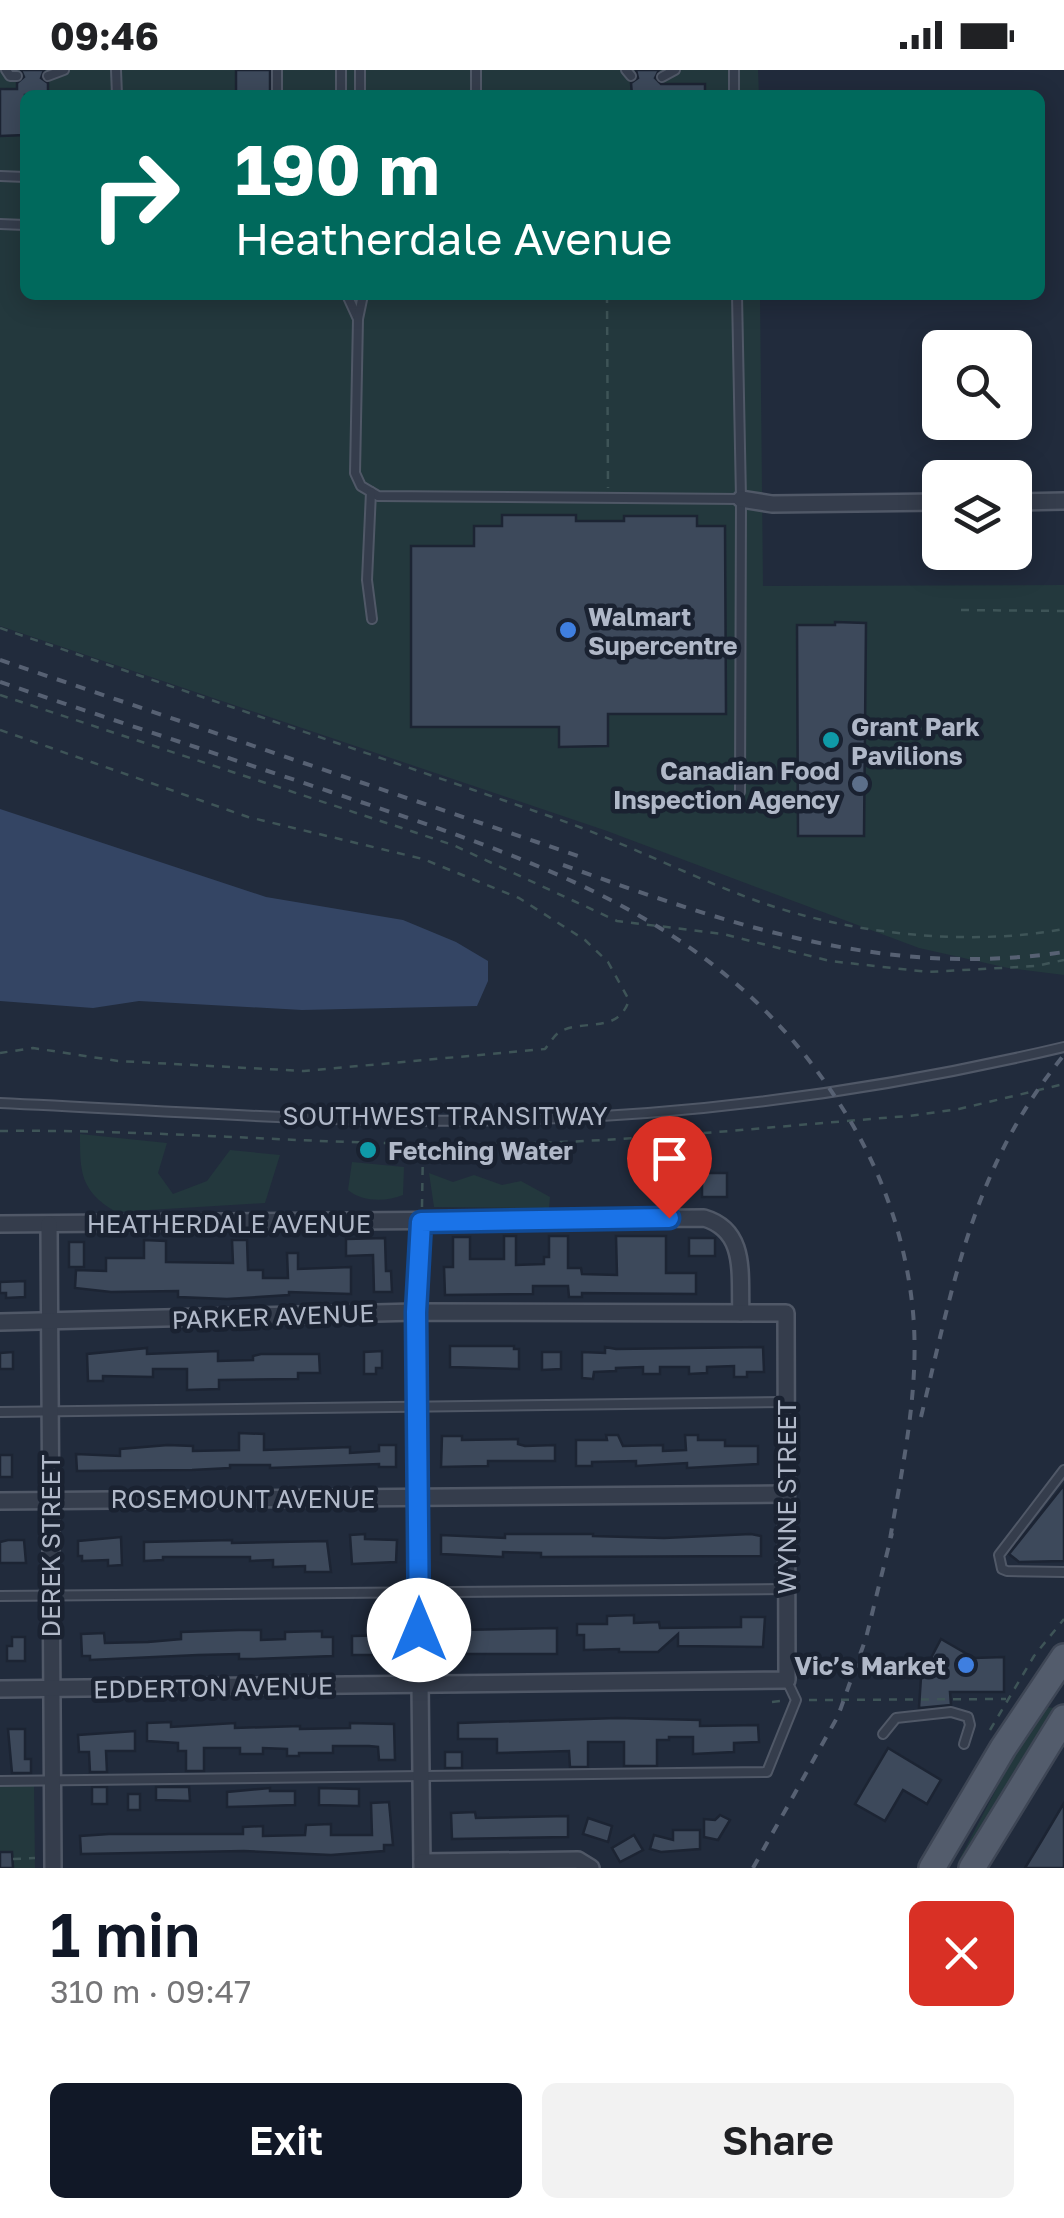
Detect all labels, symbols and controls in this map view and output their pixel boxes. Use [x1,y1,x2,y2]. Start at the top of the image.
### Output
text: 09:46 [50,13,159,58]
text: 190 m [235,126,440,210]
icon: right [70,130,200,260]
text: Heatherdale Avenue [235,211,672,265]
map controls [922,330,1032,570]
button: search [922,330,1032,440]
button: layers [922,460,1032,570]
place label: Walmart Supercentre [588,601,738,661]
marker: Walmart Supercentre [557,619,579,641]
place label: Grant Park Pavilions [851,711,980,771]
marker: Grant Park Pavilions [820,729,842,751]
place label: Canadian Food Inspection Agency [613,755,840,815]
marker: Canadian Food Inspection Agency [849,773,871,795]
street label: SOUTHWEST TRANSITWAY [282,1100,608,1131]
pin [627,1116,712,1219]
icon: arrive [642,1131,697,1186]
place label: Fetching Water [388,1135,573,1166]
marker: Fetching Water [357,1139,379,1161]
street label: HEATHERDALE AVENUE [87,1208,371,1239]
street label: PARKER AVENUE [171,1297,375,1335]
street label: WYNNE STREET [771,1400,802,1594]
street label: DEREK STREET [35,1454,66,1638]
street label: ROSEMOUNT AVENUE [111,1483,375,1514]
position arrow [367,1578,471,1682]
place label: Vic’s Market [794,1650,946,1681]
marker: Vic’s Market [955,1654,977,1676]
street label: EDDERTON AVENUE [93,1669,333,1705]
text: 1 min [50,1898,200,1970]
button: close [909,1901,1014,2006]
text: 310 m · 09:47 [50,1972,251,2010]
button: Exit [50,2083,522,2198]
button: Share [542,2083,1014,2198]

